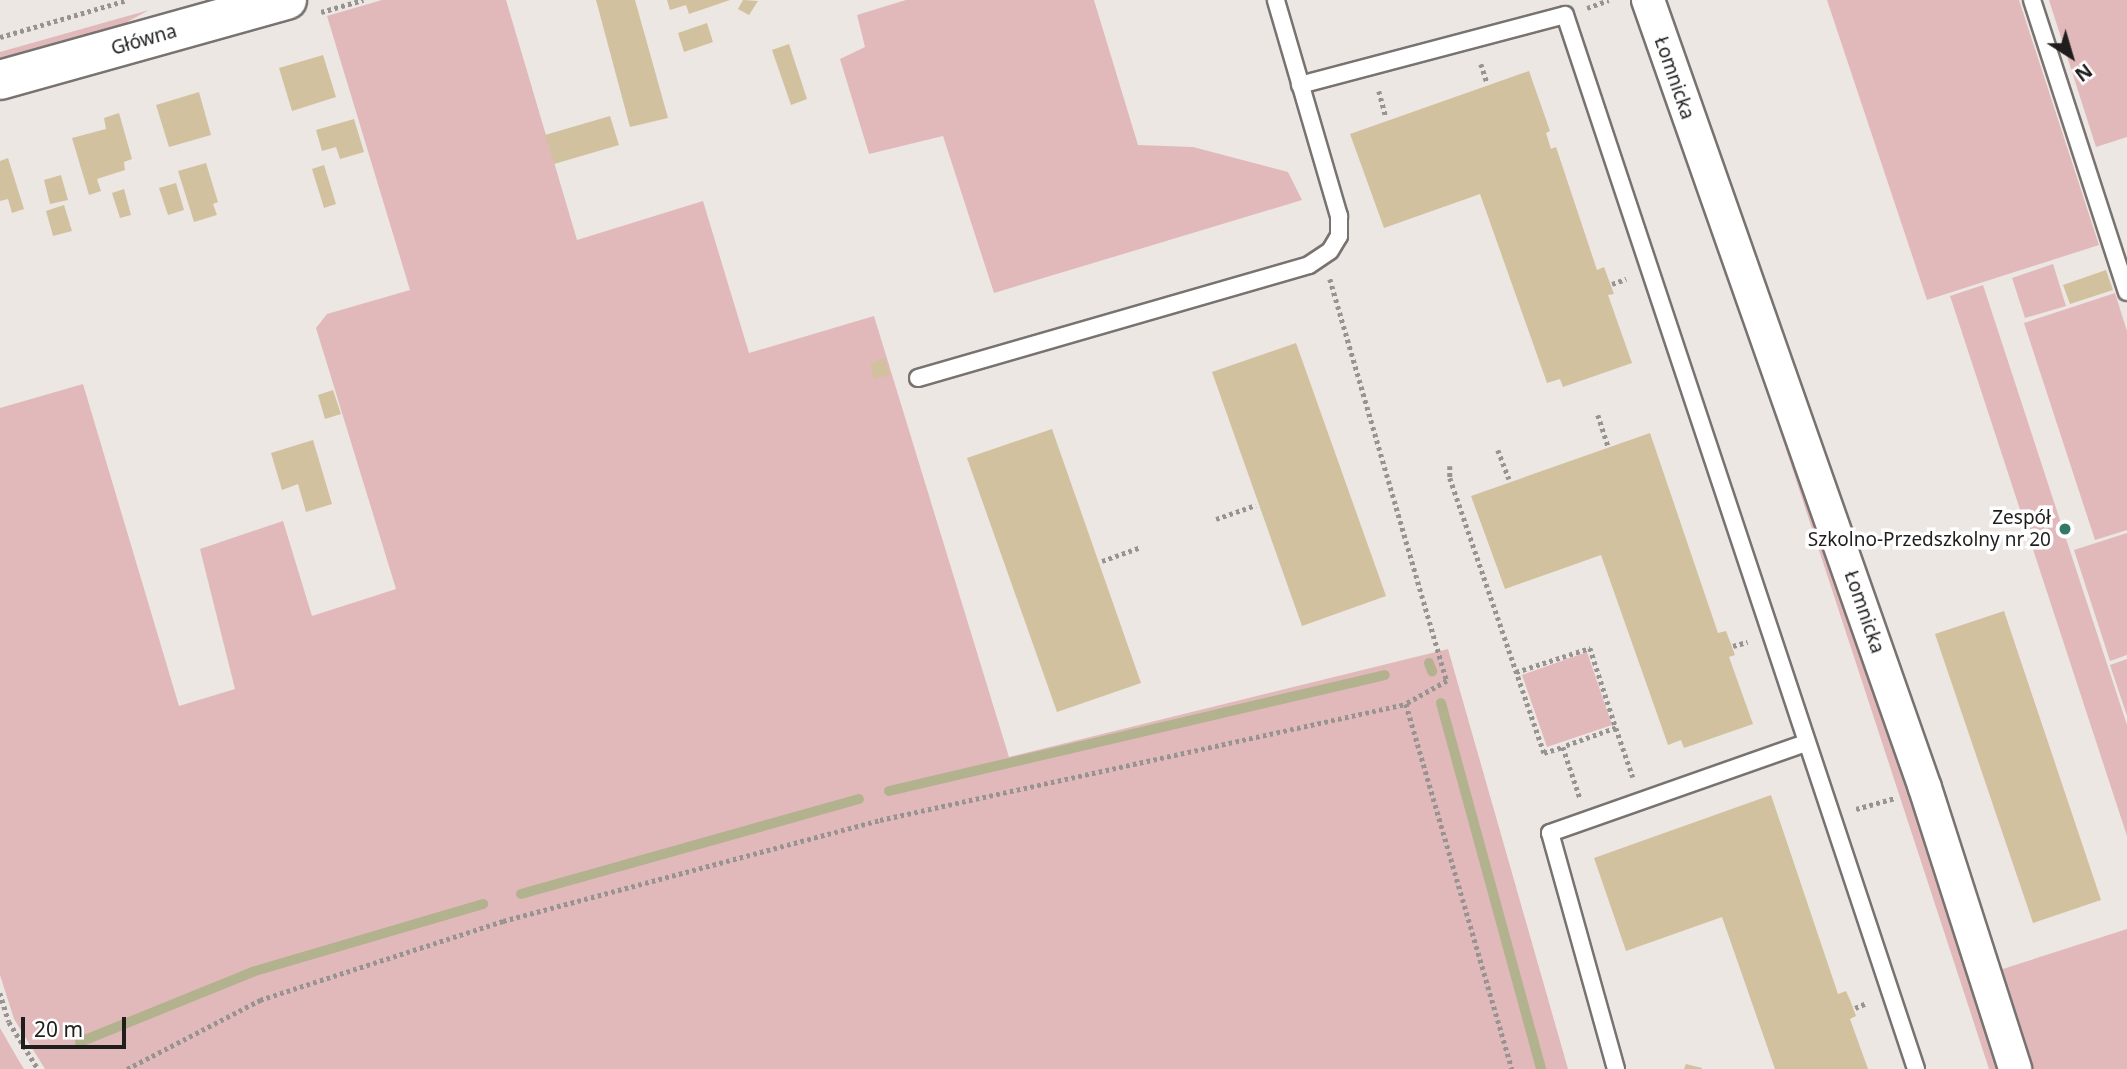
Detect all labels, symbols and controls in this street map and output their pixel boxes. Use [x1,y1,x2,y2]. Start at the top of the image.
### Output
street label: Główna [109,20,179,60]
north arrow [2036,21,2106,91]
street label: Łomnicka [1649,34,1699,122]
text: N [2070,58,2098,88]
place label: Zespół Szkolno-Przedszkolny nr 20 [1808,507,2051,551]
marker: Zespół Szkolno-Przedszkolny nr 20 [2057,521,2073,537]
street label: Łomnicka [1839,568,1889,656]
scale bar [24,1002,130,1046]
text: 20 m [34,1015,83,1043]

